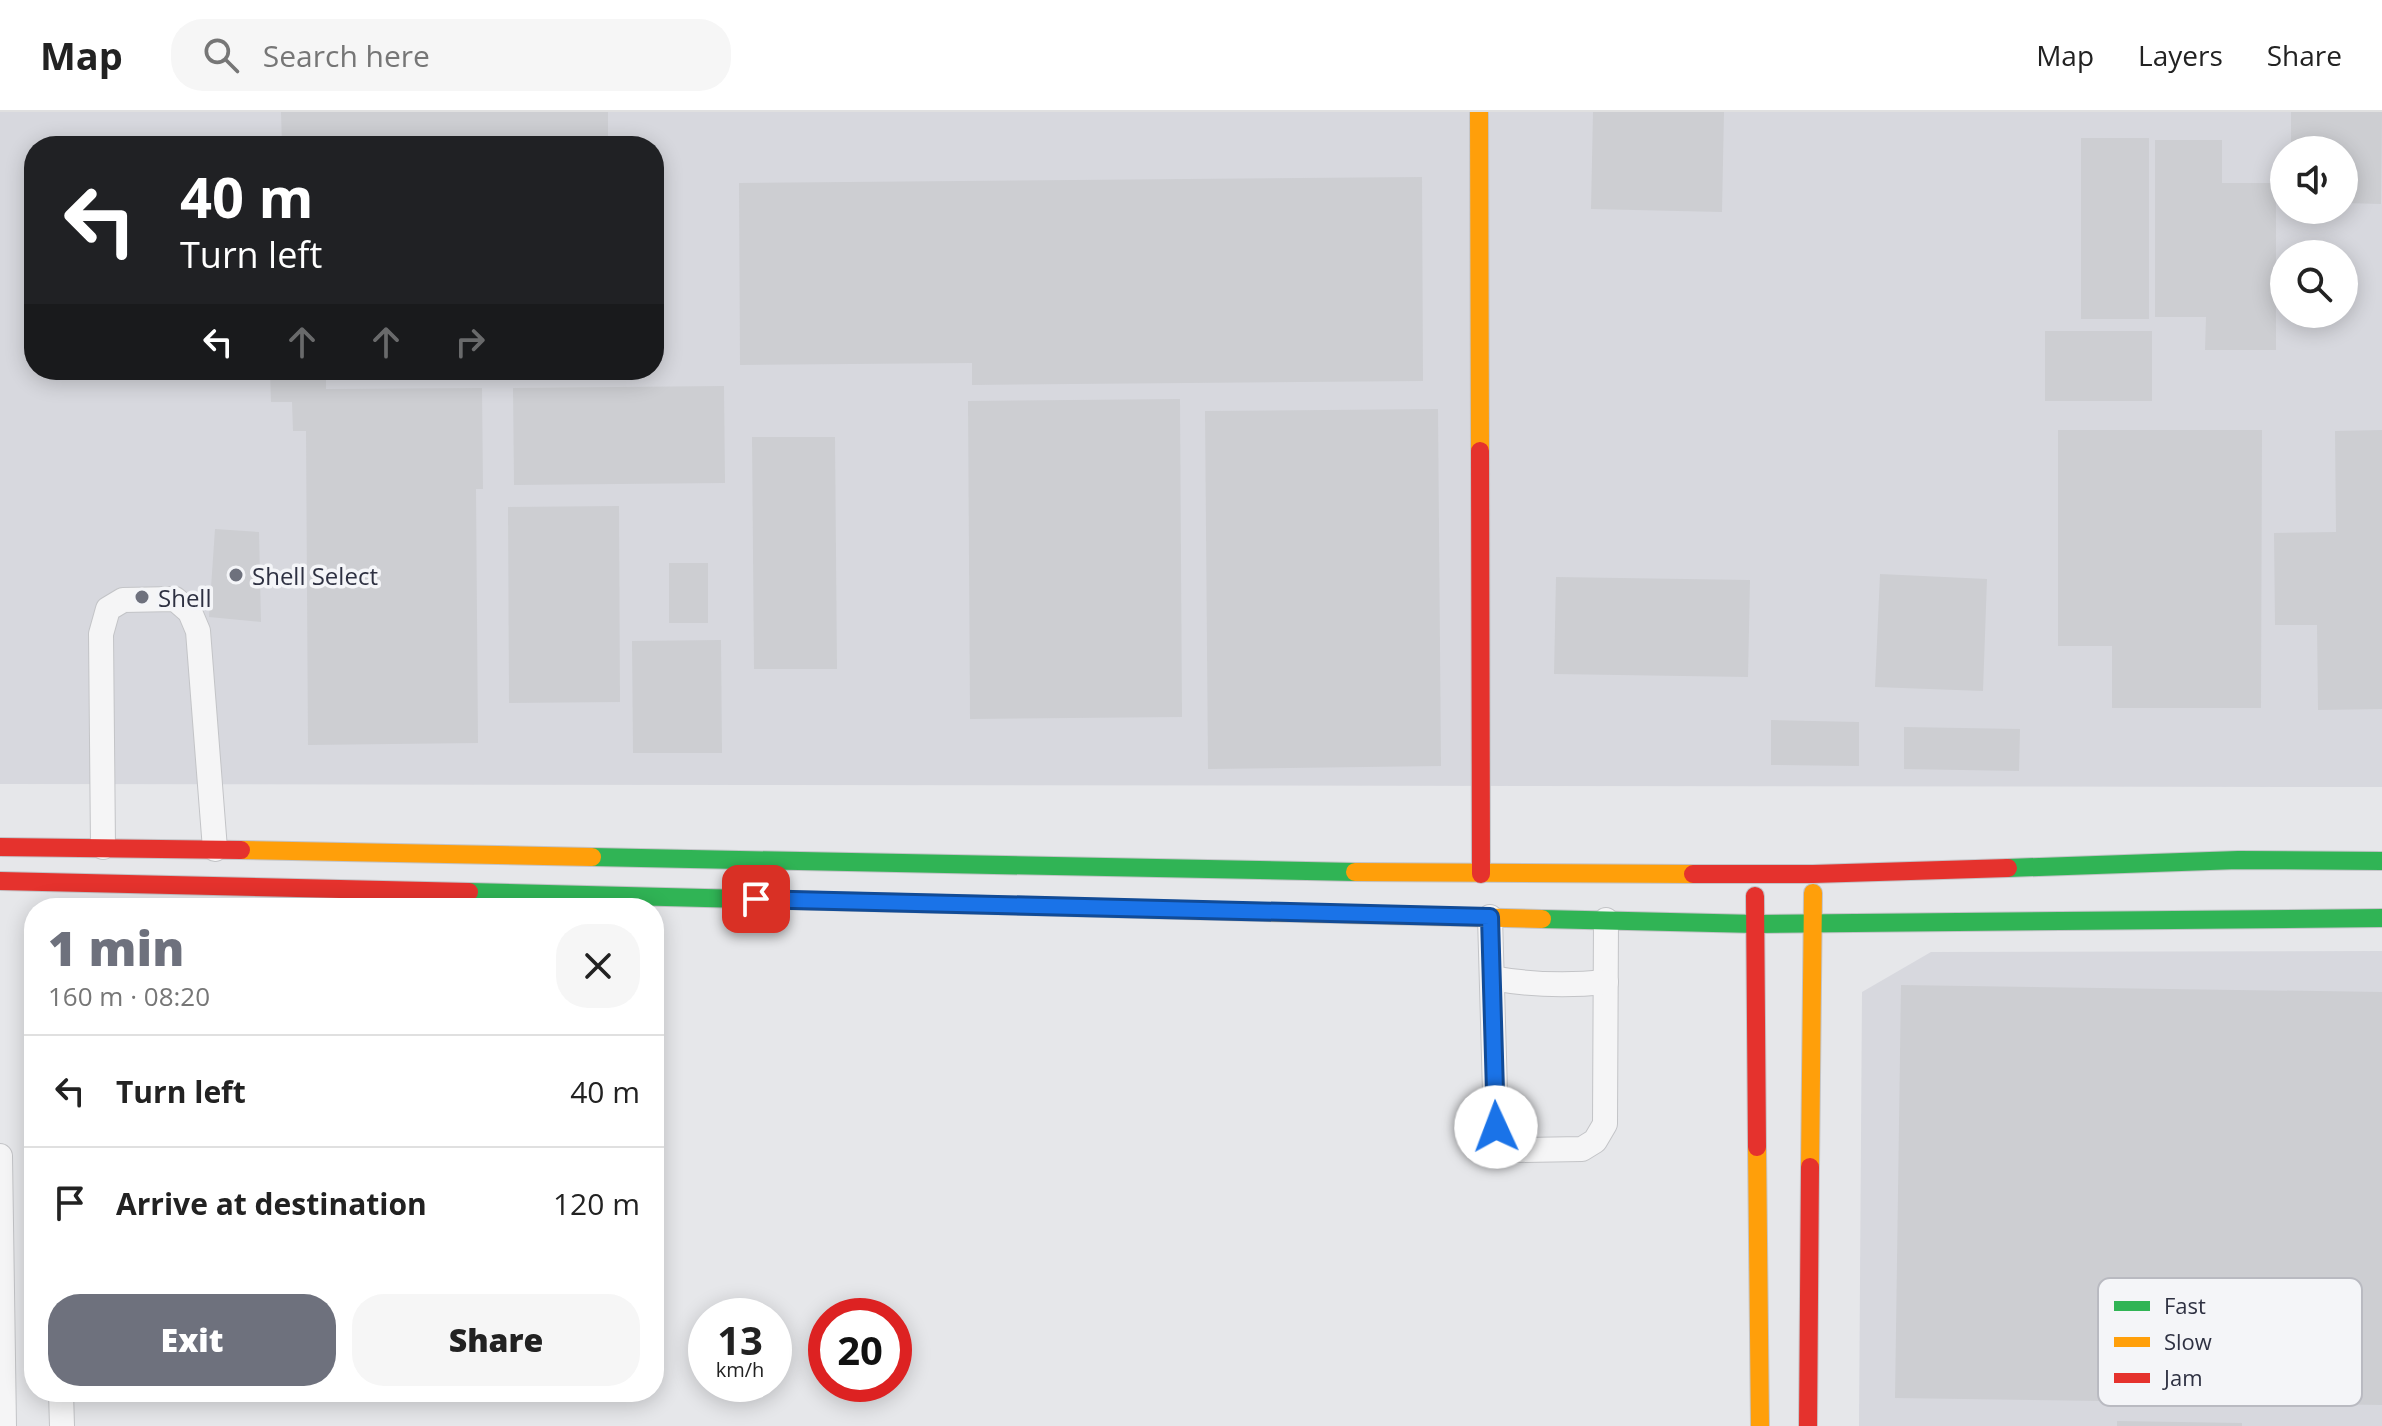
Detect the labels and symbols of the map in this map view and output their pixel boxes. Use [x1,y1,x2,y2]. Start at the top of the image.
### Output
place label: Shell Select [252,559,378,592]
marker: Shell Select [227,566,245,584]
place label: Shell [158,581,211,614]
marker: Shell [133,588,151,606]
pin [722,865,790,933]
position arrow [1454,1085,1538,1169]
legend [2098,1278,2362,1406]
text: Fast [2164,1290,2206,1320]
speed limit sign: 20 [808,1298,912,1402]
text: Slow [2164,1326,2212,1356]
text: Jam [2162,1362,2203,1392]

